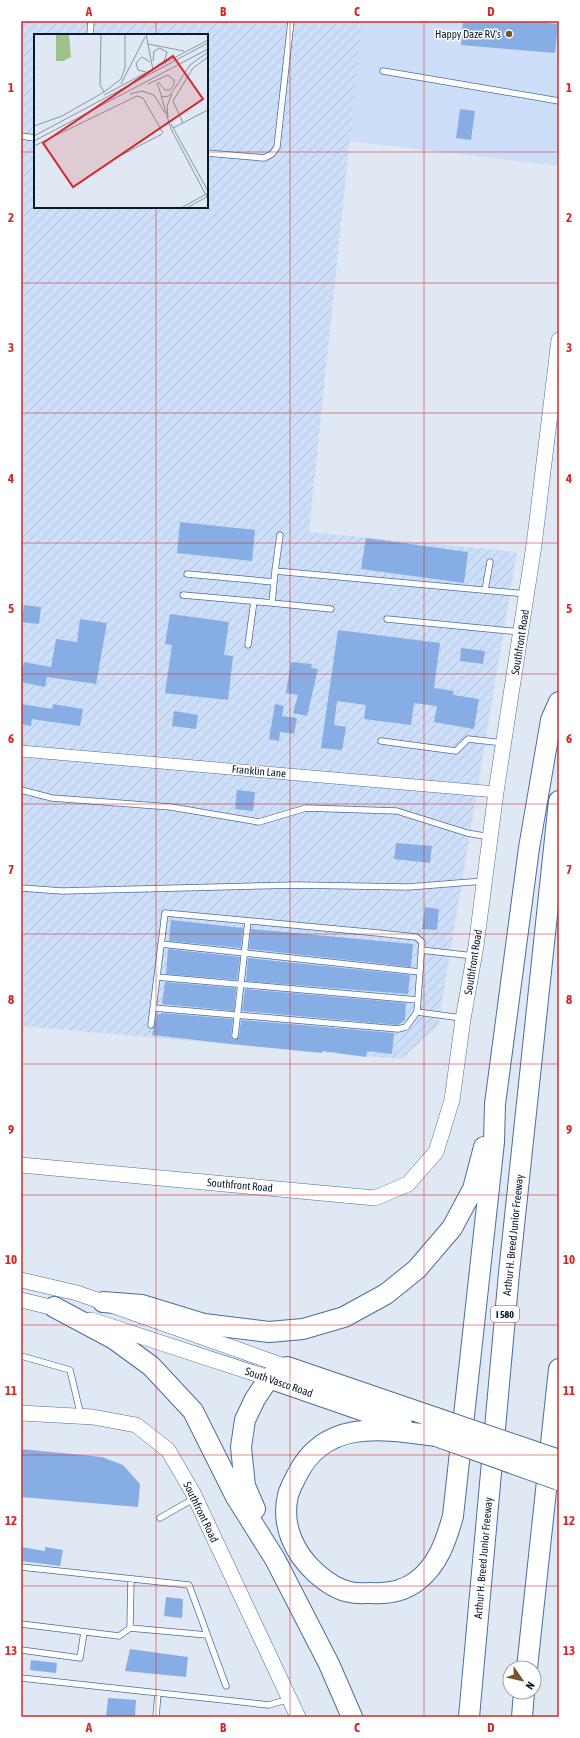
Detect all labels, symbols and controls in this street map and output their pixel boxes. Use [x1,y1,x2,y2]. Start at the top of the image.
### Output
text: A [85,4,93,19]
text: B [220,4,227,19]
text: C [354,4,360,19]
text: D [487,4,495,19]
place label: Happy Daze RV's [435,28,501,40]
marker: Happy Daze RV's [504,29,514,39]
inset map [34,34,208,208]
text: 1 [8,80,14,95]
text: 1 [566,80,572,95]
text: 2 [8,210,14,225]
text: 2 [566,210,572,225]
text: 3 [8,340,14,355]
text: 3 [566,340,572,355]
text: 4 [7,471,14,486]
text: 4 [565,471,572,486]
text: 5 [8,601,14,616]
text: 5 [566,601,572,616]
street label: Southfront Road [509,608,531,676]
text: 6 [8,731,14,746]
text: 6 [566,731,572,746]
street label: Franklin Lane [231,763,287,779]
text: 7 [8,862,14,877]
text: 7 [566,862,572,877]
street label: Southfront Road [462,928,484,996]
text: 8 [8,992,14,1007]
text: 8 [566,992,572,1007]
text: 9 [8,1122,14,1137]
text: 9 [566,1122,572,1137]
street label: Arthur H. Breed Junior Freeway [501,1173,525,1296]
street label: Southfront Road [207,1176,273,1194]
text: 10 [5,1252,17,1267]
text: 10 [563,1252,575,1267]
road number: I 580 [491,1306,519,1322]
street label: South Vasco Road [244,1365,314,1399]
text: 11 [5,1383,17,1398]
text: 11 [563,1383,575,1398]
street label: Southfront Road [181,1480,221,1544]
street label: Arthur H. Breed Junior Freeway [472,1496,494,1619]
text: 12 [5,1513,17,1528]
text: 12 [563,1513,575,1528]
text: 13 [5,1643,17,1658]
text: 13 [563,1643,575,1658]
north arrow [502,1660,542,1700]
text: N [523,1680,537,1692]
text: A [85,1720,93,1735]
text: B [220,1720,227,1735]
text: C [354,1720,360,1735]
text: D [487,1720,495,1735]

